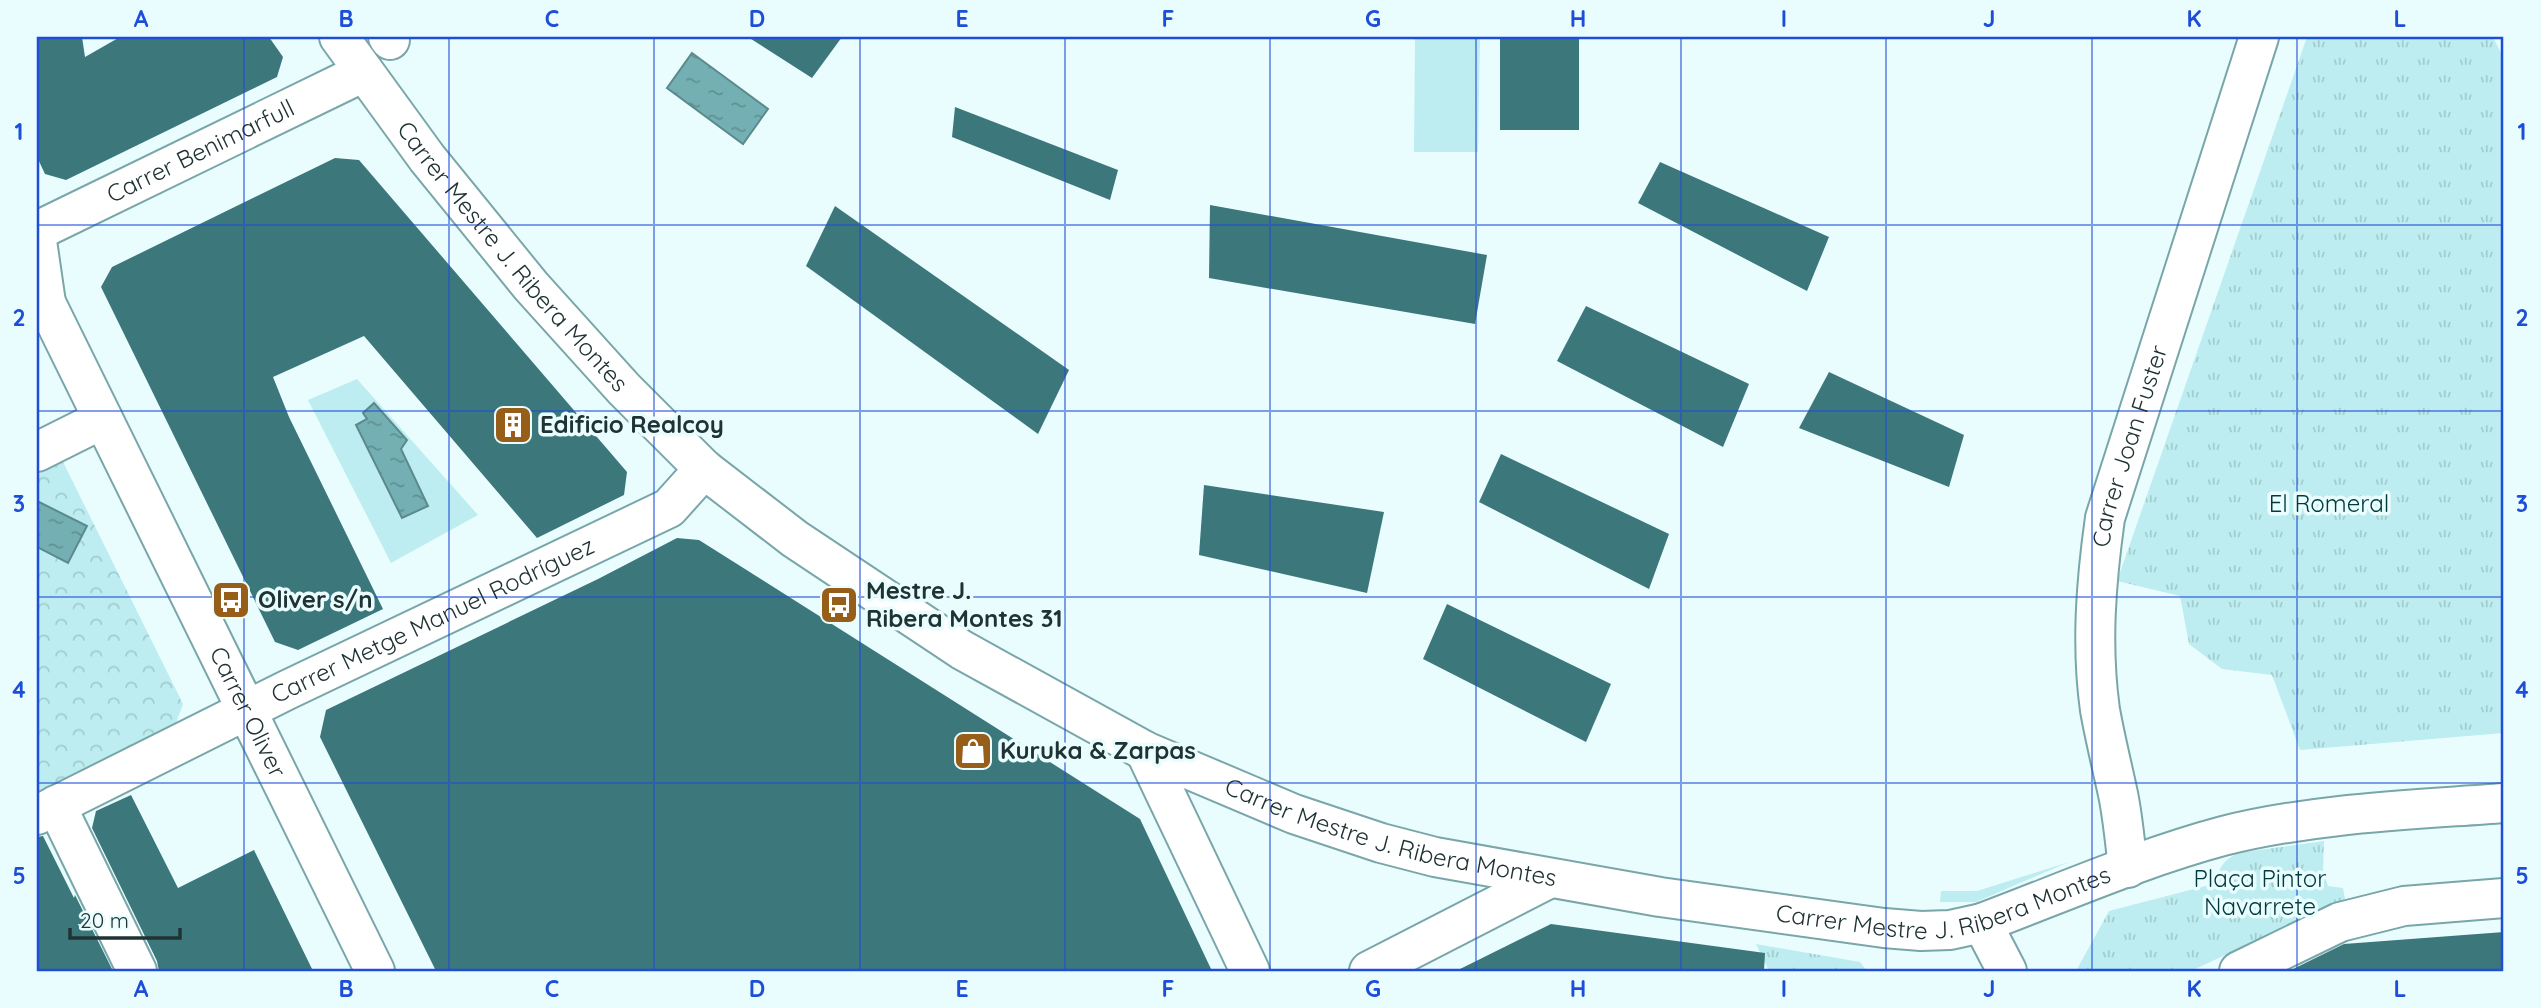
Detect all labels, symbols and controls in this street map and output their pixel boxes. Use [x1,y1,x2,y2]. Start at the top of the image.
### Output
text: A [134,4,149,33]
text: B [338,4,354,33]
text: C [545,4,559,33]
text: D [749,4,765,33]
text: E [955,4,969,33]
text: F [1162,4,1174,33]
text: G [1365,4,1381,33]
text: H [1570,4,1586,33]
text: I [1781,4,1787,33]
text: J [1983,4,1995,33]
text: K [2186,4,2202,33]
text: L [2394,4,2406,33]
street label: Carrer Benimarfull [102,92,299,209]
street label: Carrer Mestre J. Ribera Montes [391,115,635,398]
text: 1 [15,117,23,146]
text: 1 [2518,117,2526,146]
text: 2 [12,303,26,332]
text: 2 [2515,303,2529,332]
street label: Carrer Joan Fuster [2085,341,2173,549]
building icon: Edificio Realcoy [492,404,534,446]
place label: Edificio Realcoy [540,409,724,439]
park label: El Romeral [2269,488,2389,518]
text: 3 [13,489,25,518]
text: 3 [2516,489,2528,518]
street label: Carrer Metge Manuel Rodríguez [266,530,599,709]
place label: Mestre J. Ribera Montes 31 [866,575,1063,633]
bus stop icon: Oliver s/n [210,579,252,621]
place label: Oliver s/n [258,584,373,614]
bus stop icon: Mestre J. Ribera Montes 31 [818,584,860,626]
street label: Carrer Oliver [204,641,293,782]
text: 4 [12,675,26,704]
text: 4 [2515,675,2529,704]
shop icon: Kuruka & Zarpas [952,730,994,772]
place label: Kuruka & Zarpas [1000,735,1196,765]
street label: Carrer Mestre J. Ribera Montes [1221,771,1559,892]
street label: Carrer Mestre J. Ribera Montes [1774,859,2114,945]
text: 5 [12,861,26,890]
text: 5 [2515,861,2529,890]
park label: Plaça Pintor Navarrete [2194,863,2326,921]
scale bar [70,896,180,940]
text: 20 m [80,907,129,933]
text: A [134,974,149,1003]
text: B [338,974,354,1003]
text: C [545,974,559,1003]
text: D [749,974,765,1003]
text: E [955,974,969,1003]
text: F [1162,974,1174,1003]
text: G [1365,974,1381,1003]
text: H [1570,974,1586,1003]
text: I [1781,974,1787,1003]
text: J [1983,974,1995,1003]
text: K [2186,974,2202,1003]
text: L [2394,974,2406,1003]

